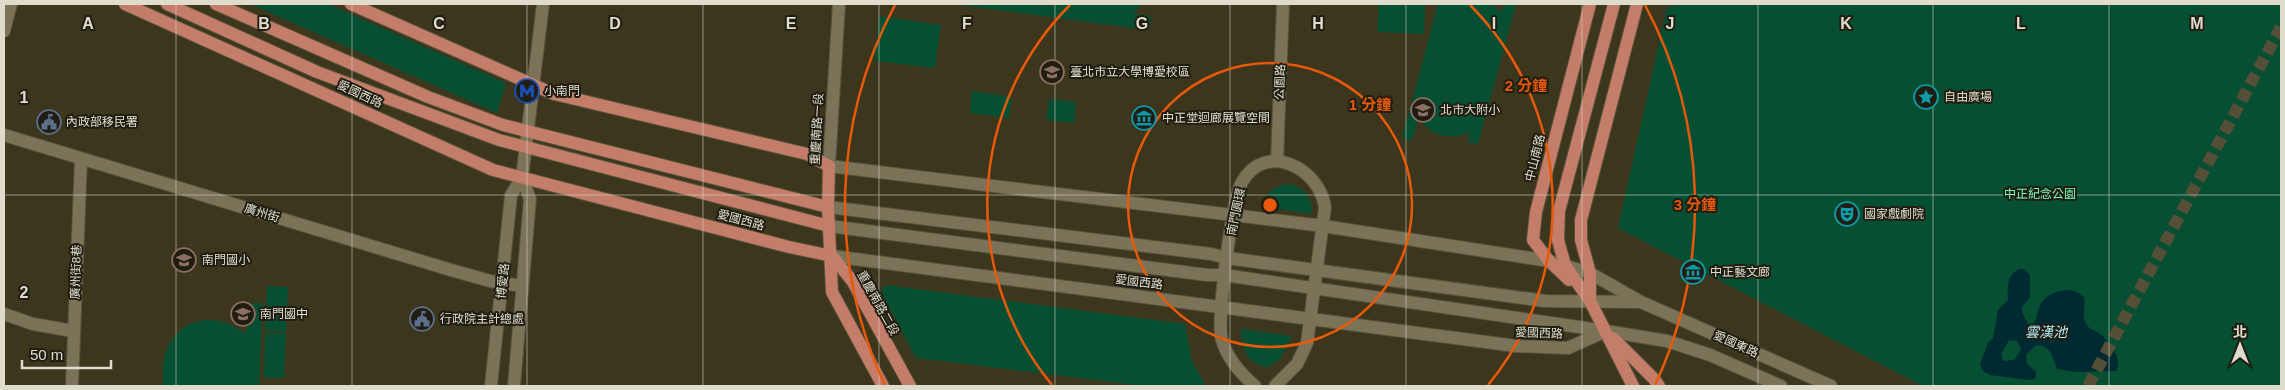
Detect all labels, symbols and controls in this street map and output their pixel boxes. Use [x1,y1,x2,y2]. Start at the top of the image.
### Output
text: A [82,15,94,32]
text: B [258,15,270,32]
text: C [433,15,445,32]
text: D [609,15,621,32]
text: E [786,15,797,32]
text: F [962,15,972,32]
text: G [1136,15,1148,32]
text: H [1312,15,1324,32]
text: I [1492,15,1496,32]
text: J [1666,15,1674,32]
text: K [1840,15,1852,32]
text: L [2016,15,2026,32]
text: M [2190,15,2204,32]
school or university icon: 臺北市立大學博愛校區 [1039,59,1065,85]
street label: 公園路 [1272,64,1288,100]
place label: 臺北市立大學博愛校區 [1070,65,1190,79]
text: 2 分鐘 [1505,77,1547,94]
street label: 愛國西路 [335,78,385,110]
metro station icon: 小南門 [514,78,540,104]
place label: 小南門 [544,84,580,98]
place icon: 自由廣場 [1913,84,1939,110]
text: 1 [20,89,29,106]
place label: 自由廣場 [1944,90,1992,104]
street label: 重慶南路一段 [808,93,826,165]
text: 1 分鐘 [1349,96,1391,113]
school or university icon: 北市大附小 [1410,97,1436,123]
place label: 北市大附小 [1440,103,1500,117]
museum icon: 中正堂迴廊展覽空間 [1131,105,1157,131]
public building icon: 內政部移民署 [36,109,62,135]
place label: 中正堂迴廊展覽空間 [1162,111,1270,125]
place label: 內政部移民署 [66,115,138,129]
street label: 中山南路 [1522,133,1548,183]
street label: 南門圓環 [1224,187,1248,237]
park label: 中正紀念公園 [2004,187,2076,201]
centre of rings [1261,196,1279,214]
text: 3 分鐘 [1674,196,1716,213]
street label: 廣州街 [243,201,281,225]
theatre icon: 國家戲劇院 [1834,201,1860,227]
street label: 愛國西路 [716,207,766,233]
place label: 國家戲劇院 [1864,207,1924,221]
street label: 廣州街8巷 [68,244,84,300]
school or university icon: 南門國小 [171,247,197,273]
place label: 南門國小 [202,253,250,267]
museum icon: 中正藝文廊 [1680,259,1706,285]
street label: 博愛路 [494,262,512,300]
place label: 中正藝文廊 [1710,265,1770,279]
street label: 重慶南路二段 [854,268,902,338]
street label: 愛國西路 [1114,272,1164,292]
text: 2 [20,284,29,301]
school or university icon: 南門國中 [230,301,256,327]
public building icon: 行政院主計總處 [409,306,435,332]
place label: 南門國中 [260,307,308,321]
place label: 行政院主計總處 [440,312,524,326]
north arrow [2215,320,2265,370]
water label: 雲漢池 [2025,324,2069,340]
text: 北 [2233,324,2247,340]
street label: 愛國西路 [1515,325,1563,341]
street label: 愛國東路 [1711,328,1761,360]
scale bar [22,338,111,370]
text: 50 m [30,346,63,363]

